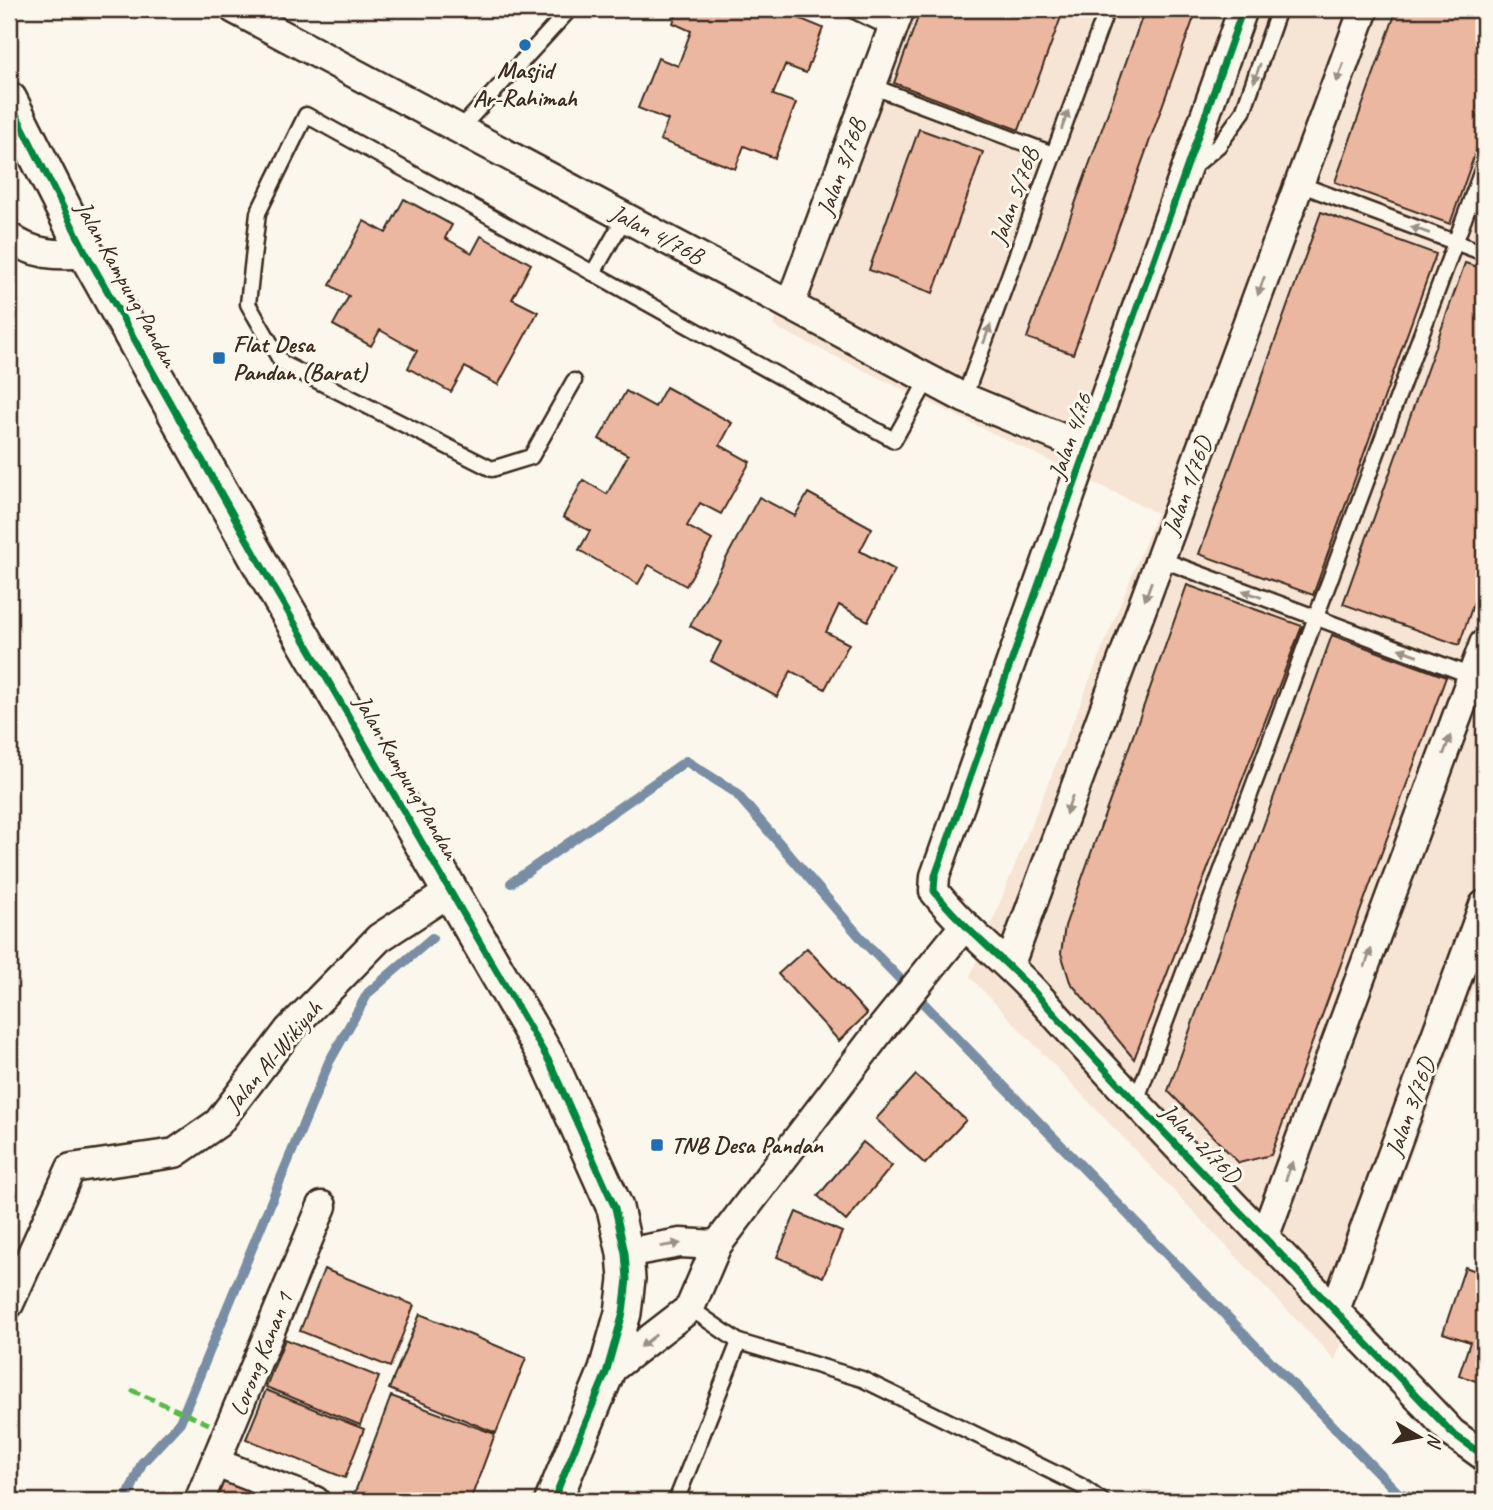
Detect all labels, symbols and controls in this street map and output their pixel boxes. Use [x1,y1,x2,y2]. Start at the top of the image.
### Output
marker: Masjid Ar-Rahimah [517,37,533,53]
place label: Masjid Ar-Rahimah [473,55,578,113]
one-way arrow [1334,62,1345,83]
one-way arrow [1251,63,1262,84]
one-way arrow [1060,110,1071,131]
street label: Jalan 3/76B [809,113,873,220]
street label: Jalan 5/76B [982,142,1046,249]
street label: Jalan Kampung Pandan [68,195,186,373]
street label: Jalan 4/76B [605,197,710,272]
one-way arrow [1410,224,1431,235]
one-way arrow [1255,276,1266,297]
one-way arrow [982,324,993,345]
place label: Flat Desa Pandan (Barat) [233,329,369,387]
marker: Flat Desa Pandan (Barat) [211,350,227,366]
street label: Jalan 4/76 [1041,388,1099,484]
street label: Jalan 1/76D [1155,431,1219,540]
one-way arrow [1142,581,1153,602]
one-way arrow [1242,588,1263,599]
one-way arrow [1398,646,1419,657]
street label: Jalan Kampung Pandan [347,688,467,866]
one-way arrow [1442,734,1453,755]
one-way arrow [1063,794,1074,815]
one-way arrow [1362,948,1373,969]
street label: Jalan Al-Wikiyah [217,993,329,1119]
street label: Jalan 3/76D [1378,1052,1442,1161]
street label: Jalan 2/76D [1154,1096,1249,1191]
place label: TNB Desa Pandan [671,1130,824,1160]
marker: TNB Desa Pandan [649,1137,665,1153]
one-way arrow [1283,1161,1294,1182]
one-way arrow [660,1239,682,1250]
street label: Lorong Kanan 1 [223,1287,300,1420]
one-way arrow [639,1333,657,1348]
north arrow [1384,1402,1454,1472]
text: N [1421,1432,1448,1451]

